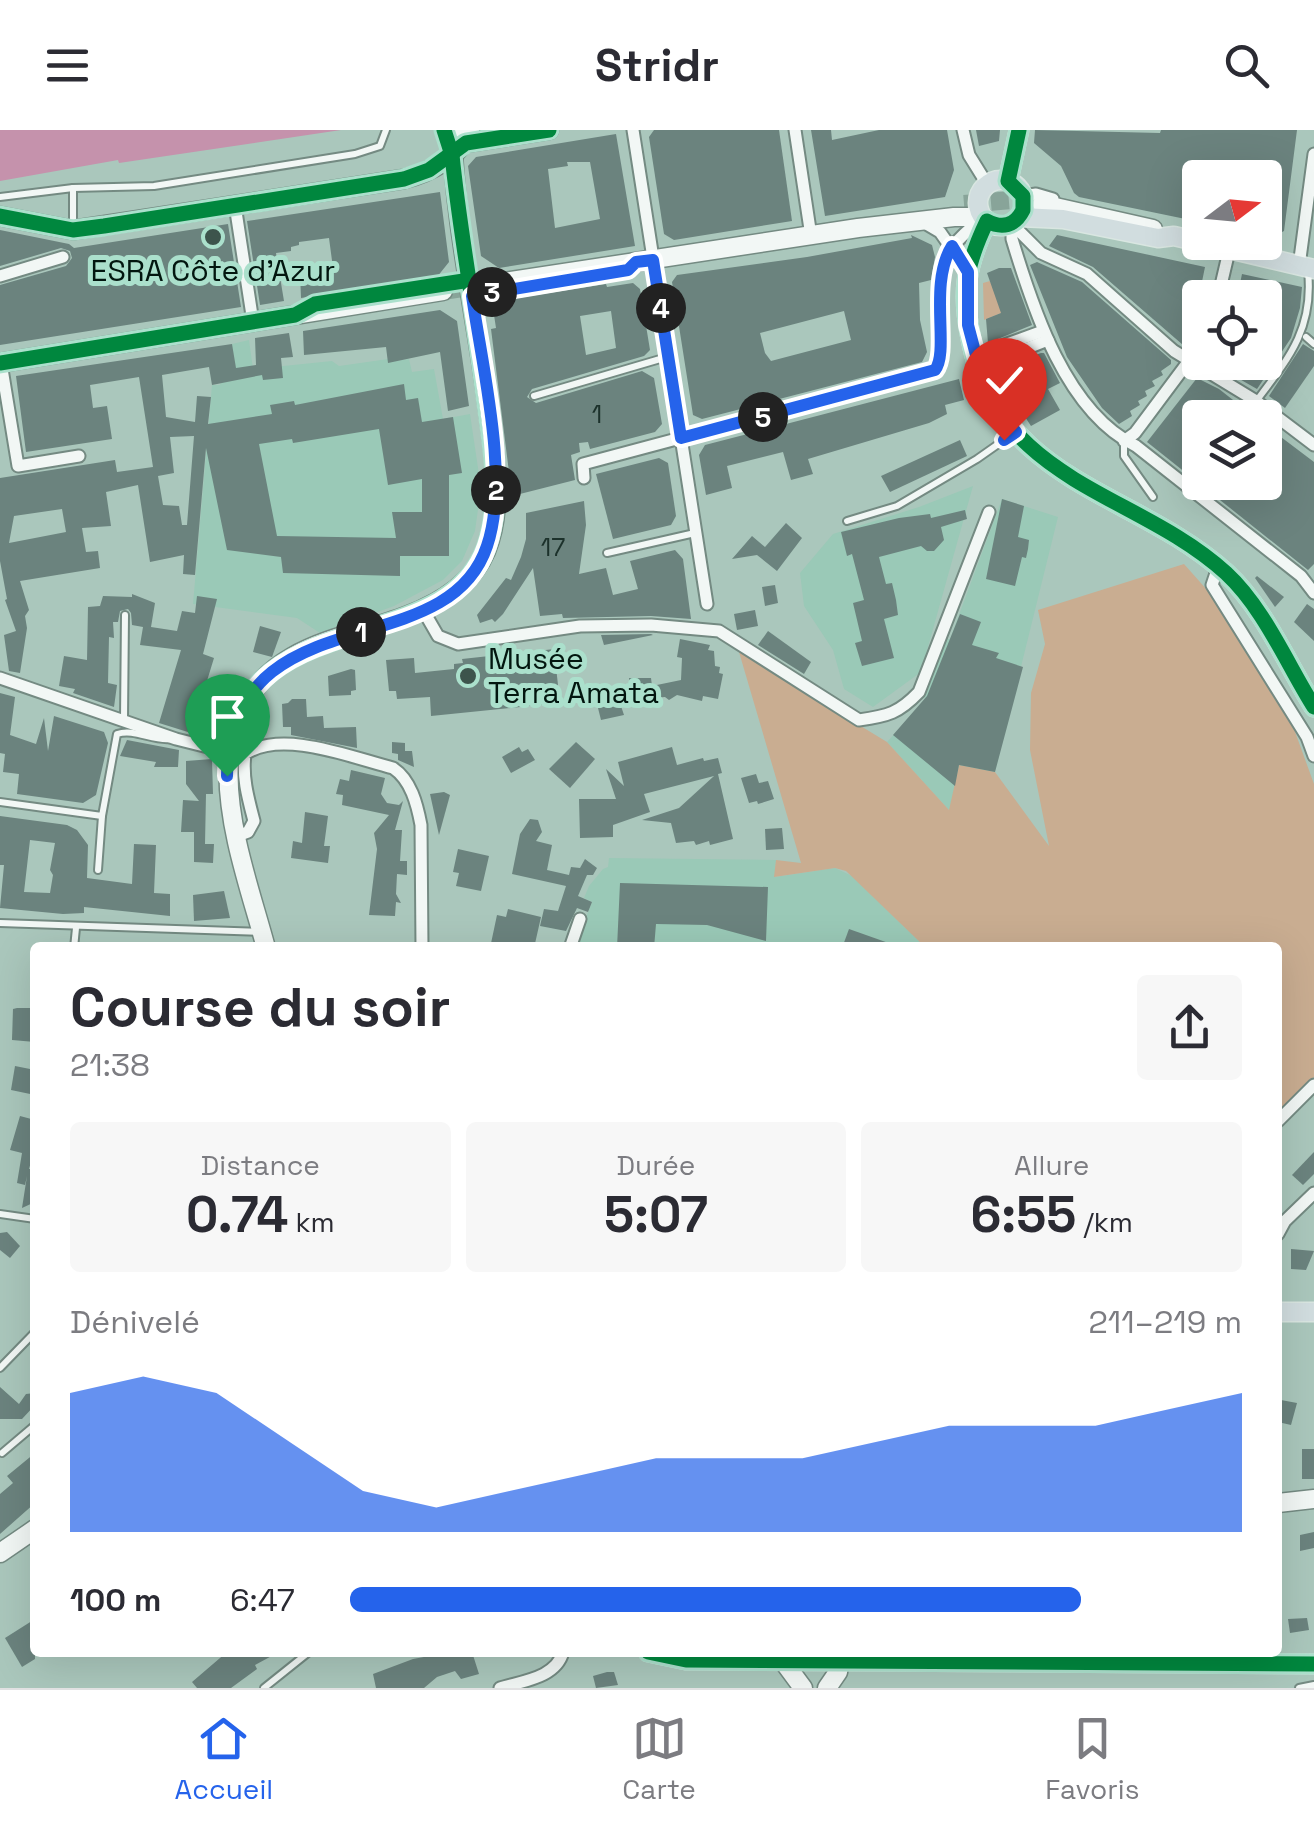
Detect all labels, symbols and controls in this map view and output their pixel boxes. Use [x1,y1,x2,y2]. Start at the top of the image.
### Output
text: Stridr [595,37,719,94]
icon: menu [40,38,95,93]
icon: search [1219,38,1274,93]
north arrow [1182,160,1282,260]
map controls [1182,160,1282,500]
marker: ESRA Côte d'Azur [202,226,224,248]
place label: ESRA Côte d'Azur [91,251,335,290]
pin: 3 [467,267,517,317]
text: 3 [483,274,501,310]
button: locate [1182,280,1282,380]
pin: 4 [636,283,686,333]
text: 4 [652,290,670,326]
pin [962,338,1047,441]
icon: check [977,353,1032,408]
pin: 5 [738,392,788,442]
house number: 1 [592,398,602,430]
text: 5 [755,399,771,435]
button: layers [1182,400,1282,500]
pin: 2 [471,465,521,515]
text: 2 [488,472,504,508]
house number: 17 [541,531,565,563]
pin: 1 [336,607,386,657]
text: 1 [355,614,367,650]
place label: Musée Terra Amata [488,639,659,712]
marker: Musée Terra Amata [457,665,479,687]
pin [185,674,270,777]
icon: arrive [200,689,255,744]
text: Course du soir [70,972,450,1042]
button: share [1137,975,1242,1080]
text: 21:38 [70,1045,150,1085]
text: Distance [201,1147,320,1183]
text: Durée [617,1147,695,1183]
text: Allure [1014,1147,1089,1183]
text: 0.74 [186,1183,288,1247]
text: 5:07 [604,1183,708,1247]
text: 6:55 [970,1183,1076,1247]
text: km [288,1204,335,1240]
text: /km [1076,1204,1133,1240]
text: Dénivelé [70,1302,200,1342]
text: 211–219 m [1089,1302,1242,1342]
text: 100 m [70,1580,161,1620]
text: 6:47 [230,1580,295,1620]
tab: Accueil [175,1711,273,1807]
tab: Carte [622,1711,696,1807]
tab: Favoris [1045,1711,1139,1807]

